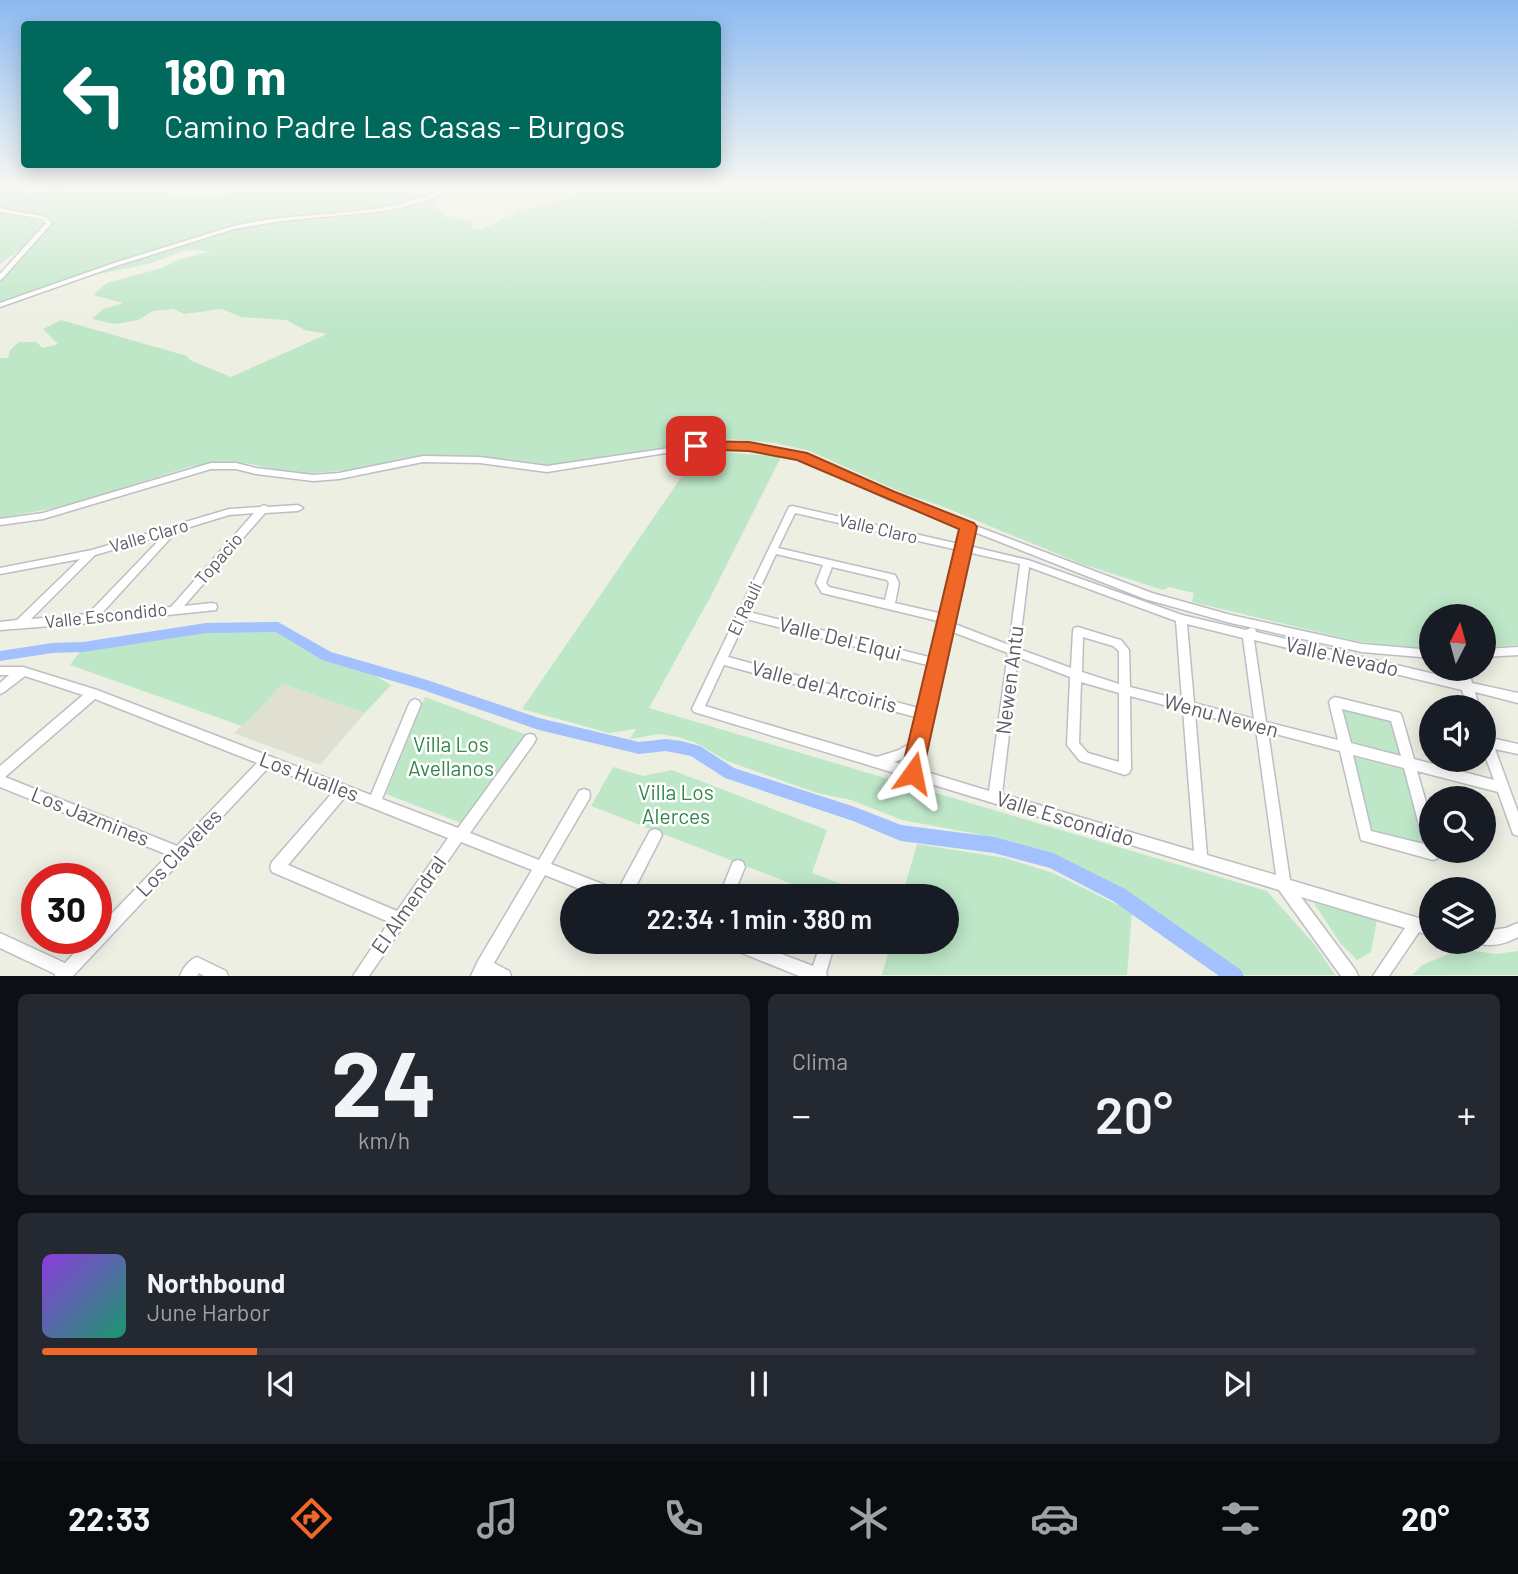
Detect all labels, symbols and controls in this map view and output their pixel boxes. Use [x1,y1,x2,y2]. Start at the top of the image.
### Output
text: 180 m [164,46,287,105]
icon: left [49,49,140,140]
text: Camino Padre Las Casas - Burgos [164,106,625,144]
pin [666,416,726,476]
icon: arrive [677,427,715,465]
street label: Valle Claro [836,508,920,548]
street label: Valle Claro [107,513,191,557]
street label: Topacio [190,528,247,589]
street label: El Raulí [722,578,766,639]
street label: Valle Escondido [44,598,168,632]
north arrow [1419,604,1496,681]
map controls [1419,604,1496,954]
street label: Valle Del Elqui [776,610,905,665]
street label: Newen Antu [989,624,1028,736]
street label: Valle Nevado [1283,630,1401,681]
street label: Valle del Arcoiris [749,654,900,717]
street label: Wenu Newen [1161,687,1282,742]
button: sound [1419,695,1496,772]
park label: Villa Los Avellanos [408,731,494,780]
position arrow [876,736,950,810]
street label: Los Hualles [256,745,363,806]
park label: Villa Los Alerces [638,779,714,828]
street label: Los Jazmines [28,781,153,851]
street label: Valle Escondido [993,785,1138,850]
button: search [1419,786,1496,863]
street label: Los Claveles [130,803,226,901]
street label: El Almendral [365,850,451,958]
speed limit sign: 30 [21,863,112,954]
button: layers [1419,877,1496,954]
text: 22:34 · 1 min · 380 m [647,903,872,934]
text: 24 [331,1026,437,1135]
text: Clima [792,1047,848,1075]
text: 20° [1095,1082,1173,1144]
text: − [792,1091,811,1137]
text: + [1457,1091,1476,1137]
text: km/h [358,1126,410,1154]
text: Northbound [147,1267,285,1298]
text: June Harbor [147,1298,270,1326]
icon: previous [262,1365,300,1403]
icon: pause [740,1365,778,1403]
icon: next [1218,1365,1256,1403]
icon: directions [287,1494,336,1543]
icon: music [473,1494,522,1543]
icon: phone [659,1494,708,1543]
icon: climate [844,1494,893,1543]
icon: car [1030,1494,1079,1543]
icon: filters [1216,1494,1265,1543]
text: 22:33 [68,1499,150,1537]
text: 20° [1401,1499,1450,1537]

